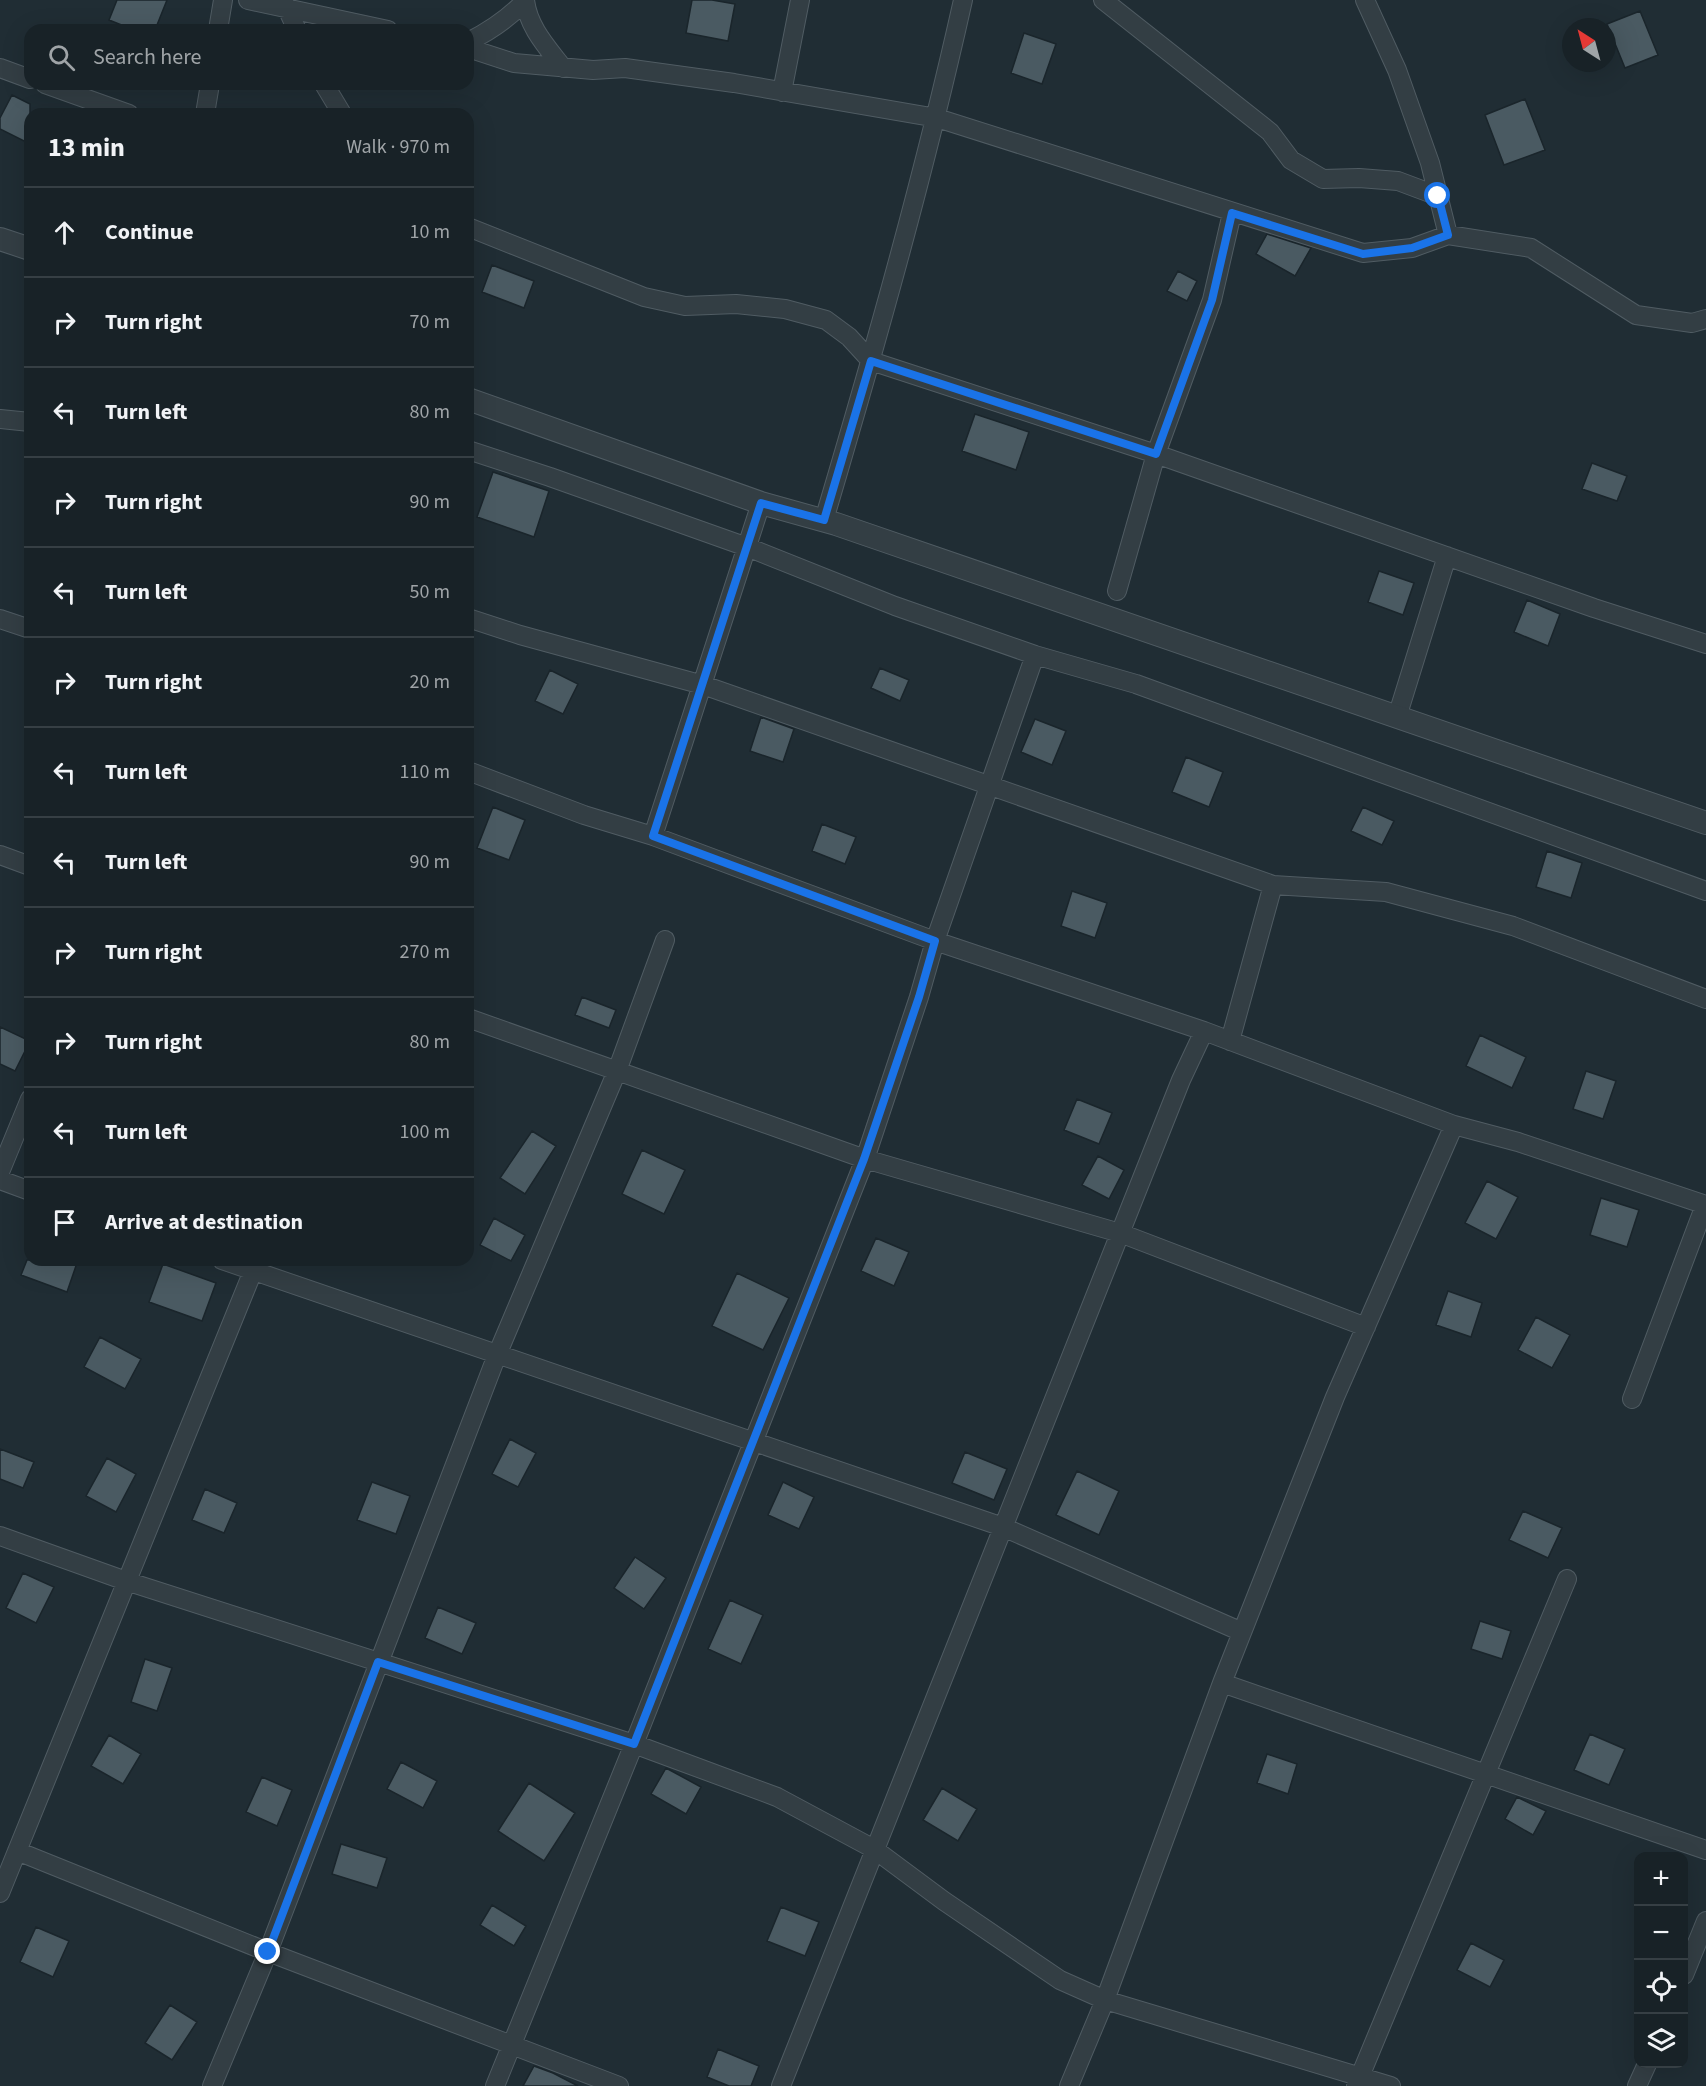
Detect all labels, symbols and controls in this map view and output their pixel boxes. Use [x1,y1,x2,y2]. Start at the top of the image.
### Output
north arrow [1562,18,1616,72]
search box [24,24,474,90]
icon: search [45,41,78,74]
text: Search here [93,41,201,73]
text: 13 min [48,129,125,166]
text: Walk · 970 m [346,133,450,161]
route start [1424,182,1450,208]
icon: ahead [48,216,81,249]
text: Continue [105,216,194,248]
text: 10 m [410,218,450,246]
icon: right [48,306,81,339]
text: Turn right [105,306,202,338]
text: 70 m [410,308,450,336]
icon: left [48,396,81,429]
text: Turn left [105,396,187,428]
text: 80 m [410,398,450,426]
icon: right [48,486,81,519]
text: Turn right [105,486,202,518]
text: 90 m [410,488,450,516]
icon: left [48,576,81,609]
text: Turn left [105,576,187,608]
text: 50 m [410,578,450,606]
icon: right [48,666,81,699]
text: Turn right [105,666,202,698]
text: 20 m [410,668,450,696]
icon: left [48,756,81,789]
text: Turn left [105,756,187,788]
text: 110 m [400,758,450,786]
icon: left [48,846,81,879]
text: Turn left [105,846,187,878]
text: 90 m [410,848,450,876]
icon: right [48,936,81,969]
text: Turn right [105,936,202,968]
text: 270 m [400,938,450,966]
icon: right [48,1026,81,1059]
text: Turn right [105,1026,202,1058]
text: 80 m [410,1028,450,1056]
icon: left [48,1116,81,1149]
text: Turn left [105,1116,187,1148]
text: 100 m [400,1118,450,1146]
icon: arrive [48,1206,81,1239]
text: Arrive at destination [105,1206,303,1238]
map controls [1634,1852,1688,2068]
button: + [1634,1852,1688,1906]
button: − [1634,1906,1688,1960]
route end [254,1938,280,1964]
button: locate [1634,1960,1688,2014]
button: layers [1634,2014,1688,2068]

